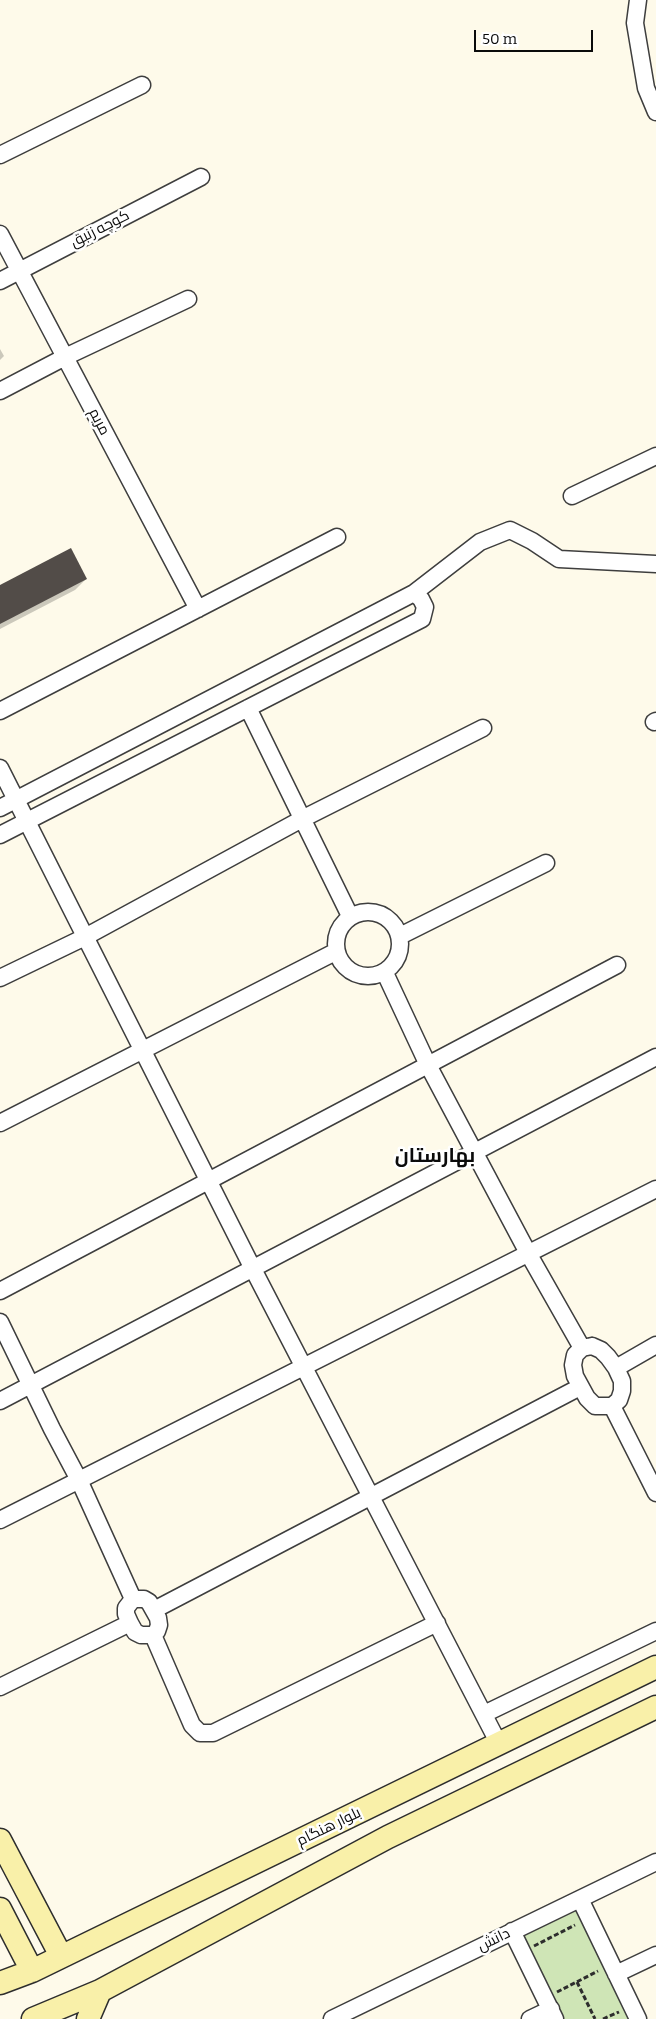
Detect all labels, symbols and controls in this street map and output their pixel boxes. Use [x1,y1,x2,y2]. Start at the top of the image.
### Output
scale bar [476,20,595,52]
text: 50 m [482,30,517,48]
street label: کوچه زنبق [67,206,133,252]
street label: مریم [84,405,114,439]
district label: بهارستان [395,1144,475,1168]
street label: بلوار هنگام [294,1804,364,1850]
street label: دانش [475,1924,513,1956]

